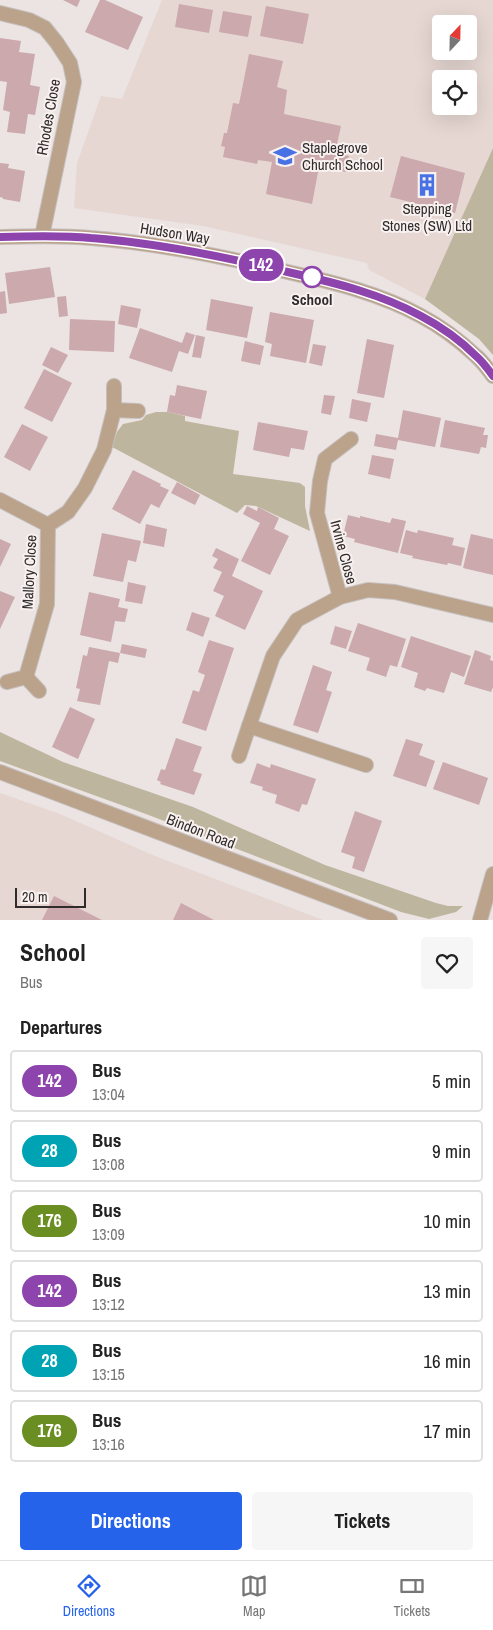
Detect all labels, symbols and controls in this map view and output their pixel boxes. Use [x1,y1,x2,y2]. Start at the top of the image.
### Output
north arrow [432,15,478,60]
map controls [432,15,477,115]
button: locate [432,70,477,115]
street label: Rhodes Close [31,77,65,157]
place label: Staplegrove Church School [302,137,383,175]
school or university icon: Staplegrove Church School [272,143,298,169]
building icon: Stepping Stones (SW) Ltd [414,172,440,198]
place label: Stepping Stones (SW) Ltd [382,198,472,236]
street label: Hudson Way [139,217,212,249]
line badge: 142 [232,249,290,281]
text: 142 [249,252,273,277]
marker: School [301,266,323,288]
place label: School [291,289,333,310]
street label: Irvine Close [325,518,363,587]
street label: Mallory Close [17,534,41,610]
street label: Bindon Road [164,808,238,854]
scale bar [15,885,86,908]
text: 20 m [22,888,48,906]
text: School [20,936,86,968]
button: heart [421,937,473,989]
text: Bus [20,971,43,993]
text: Departures [20,1014,102,1040]
text: Bus [92,1057,121,1083]
text: 142 [37,1068,62,1093]
text: 5 min [432,1068,471,1094]
text: 13:04 [92,1083,125,1105]
text: Bus [92,1127,121,1153]
text: 28 [41,1138,58,1163]
text: 9 min [432,1138,471,1164]
text: 13:08 [92,1153,125,1175]
text: Bus [92,1197,121,1223]
text: 176 [37,1208,62,1233]
text: 10 min [423,1208,471,1234]
text: 13:09 [92,1223,125,1245]
text: Bus [92,1267,121,1293]
text: 142 [37,1278,62,1303]
text: 13 min [423,1278,471,1304]
text: 13:12 [92,1293,125,1315]
text: Bus [92,1337,121,1363]
text: 28 [41,1348,58,1373]
text: 16 min [423,1348,471,1374]
text: 13:15 [92,1363,125,1385]
text: Bus [92,1407,121,1433]
text: 176 [37,1418,62,1443]
text: 17 min [423,1418,471,1444]
text: 13:16 [92,1433,125,1455]
button: Directions [20,1492,242,1550]
button: Tickets [252,1492,473,1550]
tab: Directions [63,1572,115,1620]
tab: Map [240,1572,268,1620]
tab: Tickets [394,1572,430,1620]

